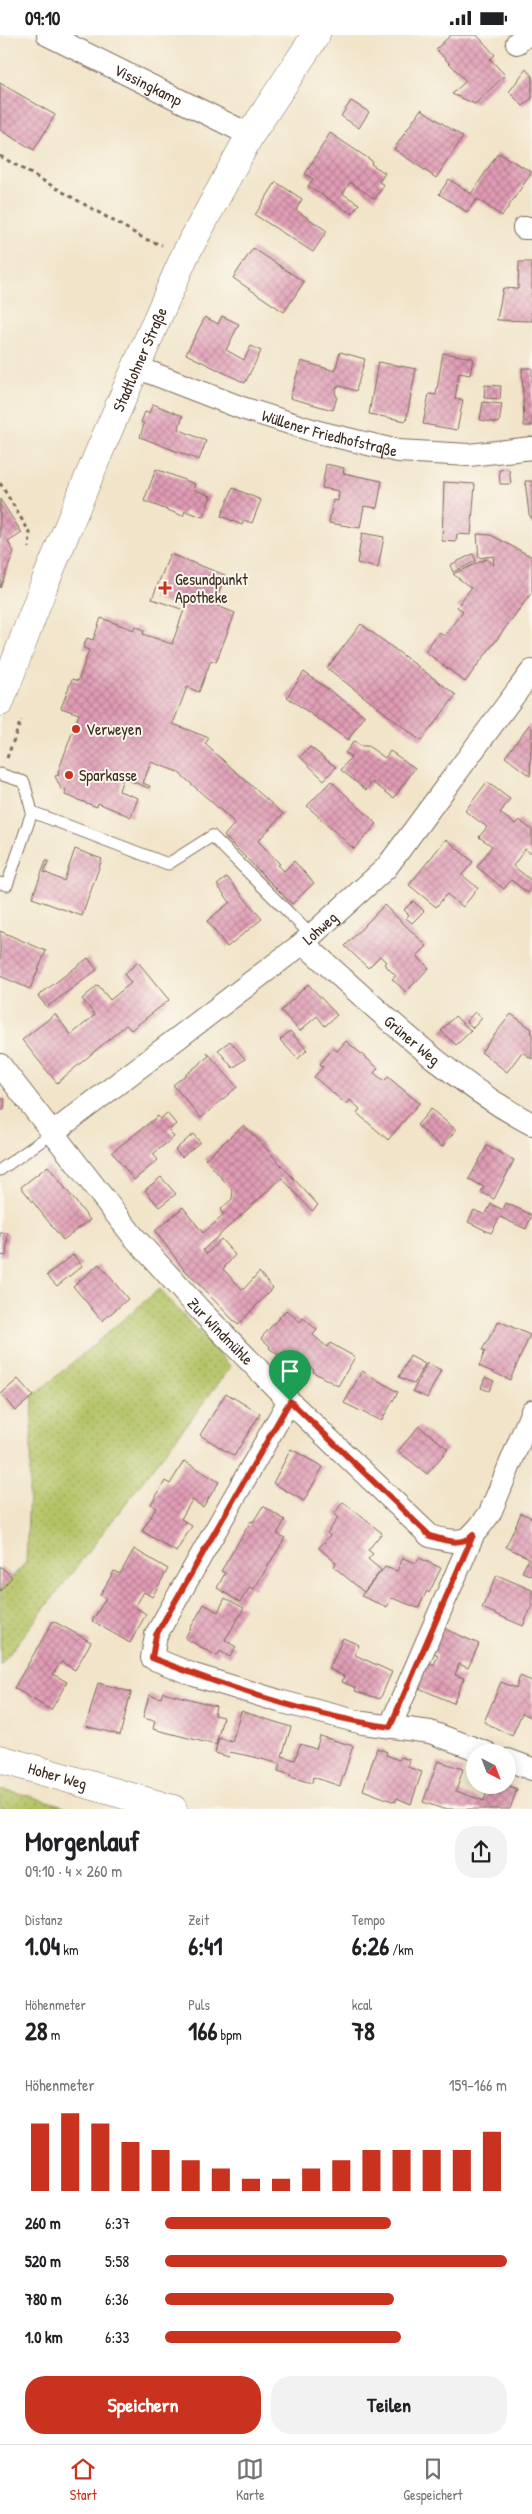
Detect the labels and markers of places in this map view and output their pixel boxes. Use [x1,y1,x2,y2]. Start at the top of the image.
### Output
place label: Gesundpunkt Apotheke [175,568,248,608]
marker: Gesundpunkt Apotheke [159,582,171,594]
place label: Verweyen [86,718,142,740]
marker: Verweyen [70,723,82,735]
place label: Sparkasse [79,764,138,786]
marker: Sparkasse [63,769,75,781]
pin [269,1350,311,1401]

